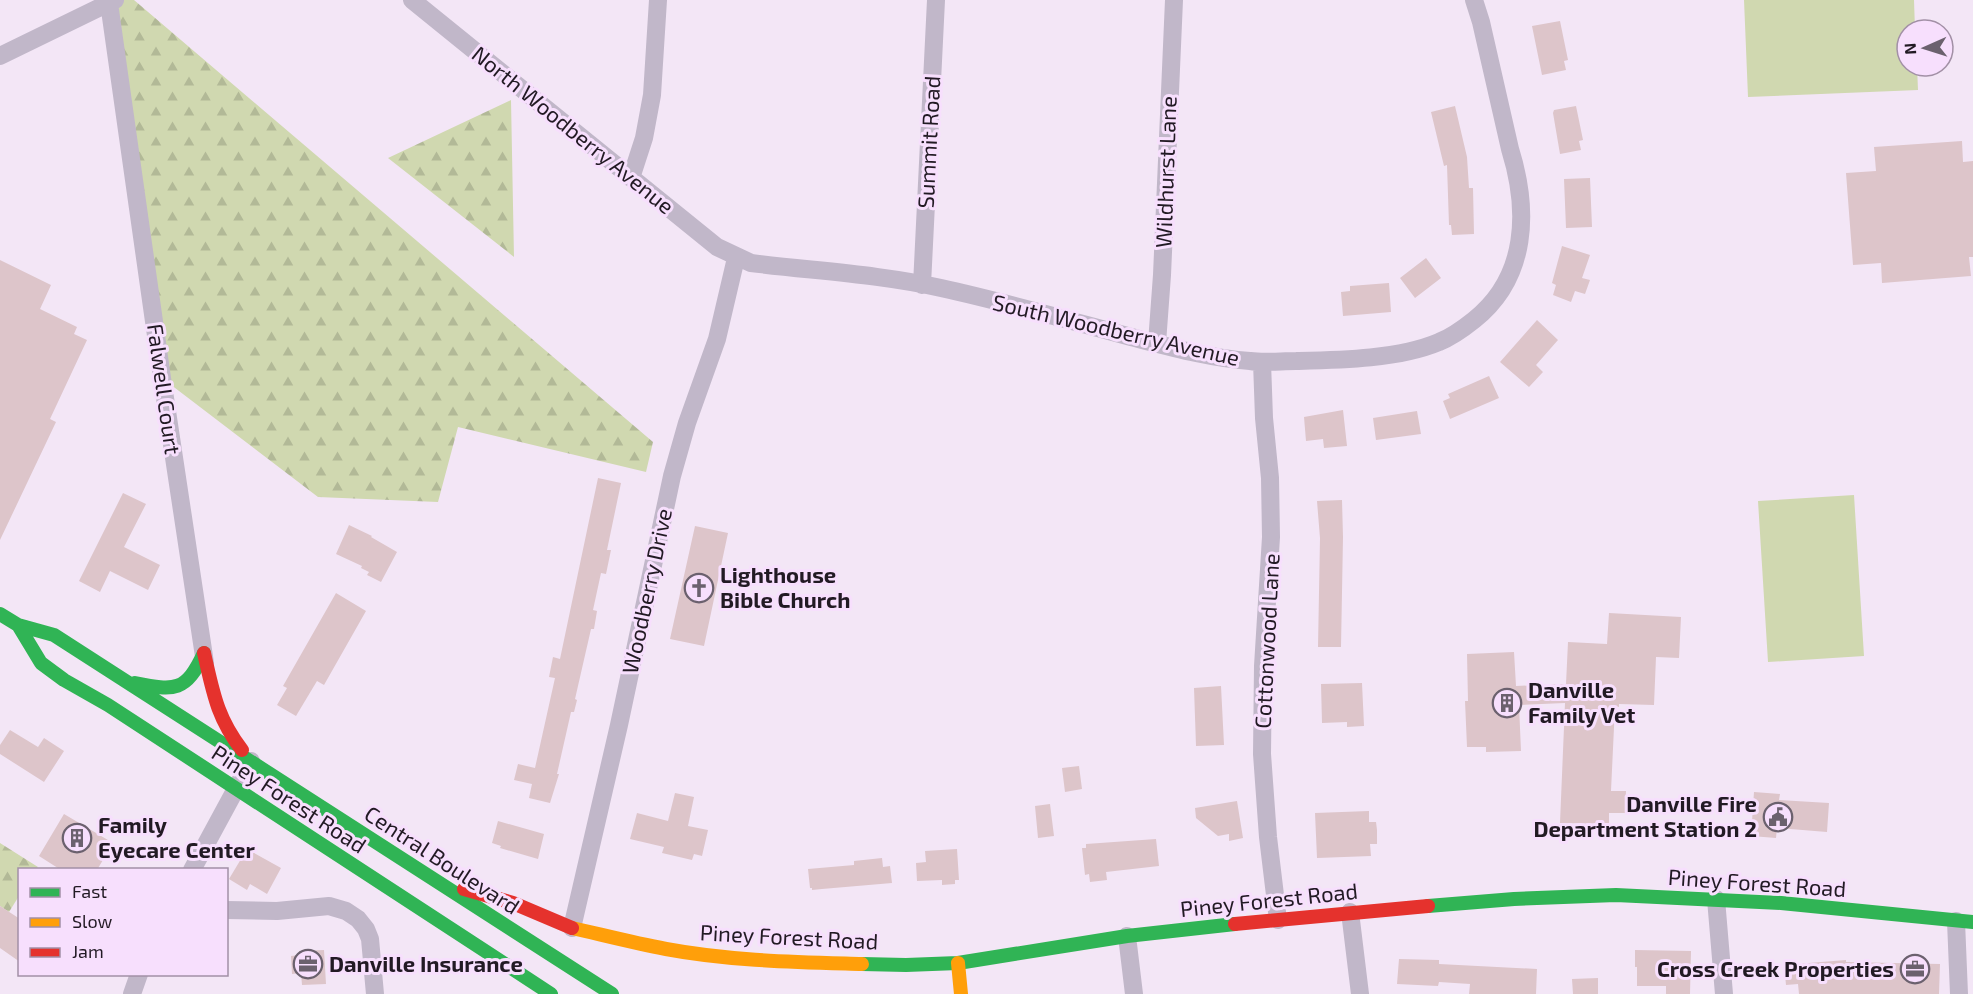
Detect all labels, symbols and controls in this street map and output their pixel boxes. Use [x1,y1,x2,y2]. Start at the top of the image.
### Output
north arrow [1895,18,1955,78]
street label: North Woodberry Avenue [468,40,680,219]
text: N [1900,43,1919,55]
street label: Summit Road [912,75,944,209]
street label: Wildhurst Lane [1149,96,1181,248]
street label: South Woodberry Avenue [990,288,1242,370]
street label: Falwell Court [143,322,187,456]
street label: Woodberry Drive [616,506,676,676]
street label: Cottonwood Lane [1248,553,1284,729]
place label: Lighthouse Bible Church [720,561,850,612]
church icon: Lighthouse Bible Church [683,572,715,604]
place label: Danville Family Vet [1528,676,1635,728]
building icon: Danville Family Vet [1491,687,1523,719]
street label: Piney Forest Road [208,739,371,858]
place label: Danville Fire Department Station 2 [1533,790,1757,841]
street label: Central Boulevard [360,799,525,919]
public building icon: Danville Fire Department Station 2 [1762,801,1794,833]
place label: Family Eyecare Center [98,811,255,863]
building icon: Family Eyecare Center [61,822,93,854]
street label: Piney Forest Road [1667,863,1847,901]
legend [18,868,228,976]
street label: Piney Forest Road [1179,877,1359,921]
text: Fast [72,880,107,902]
text: Slow [72,910,113,932]
street label: Piney Forest Road [699,918,879,954]
text: Jam [72,940,104,962]
office icon: Danville Insurance [292,948,324,980]
place label: Danville Insurance [329,950,523,976]
office icon: Cross Creek Properties [1899,953,1931,985]
place label: Cross Creek Properties [1657,955,1894,981]

